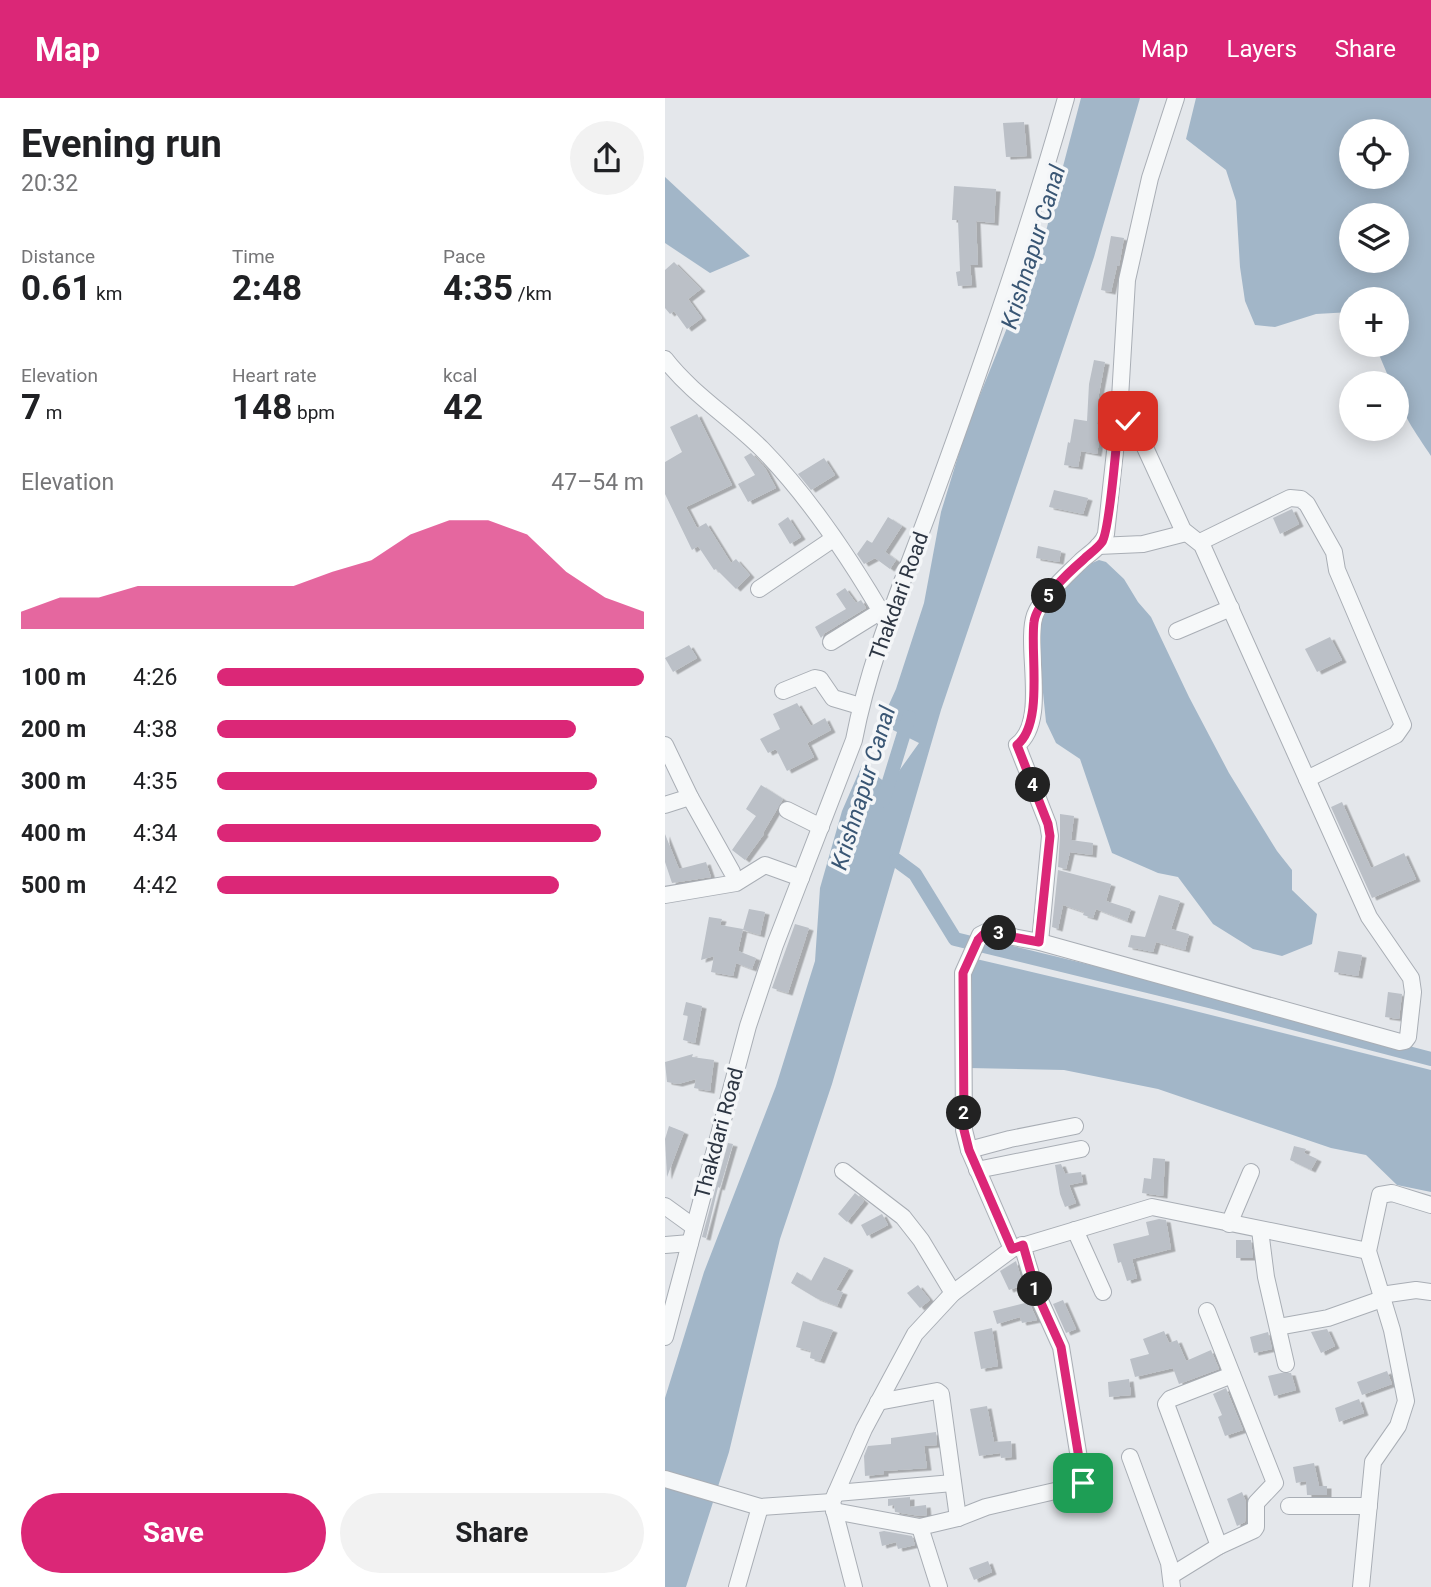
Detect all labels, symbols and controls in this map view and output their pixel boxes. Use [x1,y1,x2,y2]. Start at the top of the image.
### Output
text: Map [35,30,100,69]
text: Map [1141,35,1189,63]
text: Layers [1227,35,1297,63]
text: Share [1335,35,1396,63]
map controls [1339,119,1409,441]
button: locate [1339,119,1409,189]
button: share [570,121,644,195]
text: Evening run [21,122,222,166]
water label: Krishnapur Canal [996,161,1071,332]
text: 20:32 [21,170,78,197]
button: layers [1339,203,1409,273]
text: Distance [21,245,95,268]
text: Time [232,245,275,268]
text: Pace [443,245,485,268]
text: 0.61 [21,268,91,309]
text: 2:48 [232,268,302,309]
text: 4:35 [443,268,513,309]
text: km [91,282,122,305]
text: /km [513,282,552,305]
button: + [1339,287,1409,357]
text: Elevation [21,364,98,387]
text: Heart rate [232,364,317,387]
text: kcal [443,364,477,387]
button: − [1339,371,1409,441]
text: 7 [21,387,41,428]
text: 148 [232,387,292,428]
text: 42 [443,387,483,428]
pin [1098,391,1158,451]
text: m [41,401,62,424]
text: bpm [292,401,335,424]
icon: check [1109,402,1147,440]
text: Elevation [21,469,114,496]
text: 47–54 m [551,469,644,496]
street label: Thakdari Road [865,529,933,663]
pin: 5 [1031,578,1067,614]
text: 5 [1043,584,1054,607]
text: 100 m [21,664,86,691]
text: 4:26 [133,664,177,691]
water label: Krishnapur Canal [826,702,901,873]
text: 200 m [21,716,86,743]
text: 4:38 [133,716,177,743]
text: 300 m [21,768,86,795]
text: 4:35 [133,768,177,795]
pin: 4 [1015,768,1051,802]
text: 4 [1027,773,1038,796]
text: 400 m [21,820,86,847]
text: 4:34 [133,820,177,847]
text: 500 m [21,872,86,899]
text: 4:42 [133,872,177,899]
pin: 3 [981,916,1017,950]
text: 3 [993,921,1004,944]
street label: Thakdari Road [690,1065,748,1201]
pin: 2 [947,1096,981,1130]
text: 2 [958,1101,969,1124]
pin: 1 [1017,1272,1053,1306]
text: 1 [1029,1277,1040,1300]
pin [1053,1453,1113,1513]
icon: arrive [1064,1464,1102,1502]
button: Save [21,1493,326,1573]
button: Share [340,1493,644,1573]

